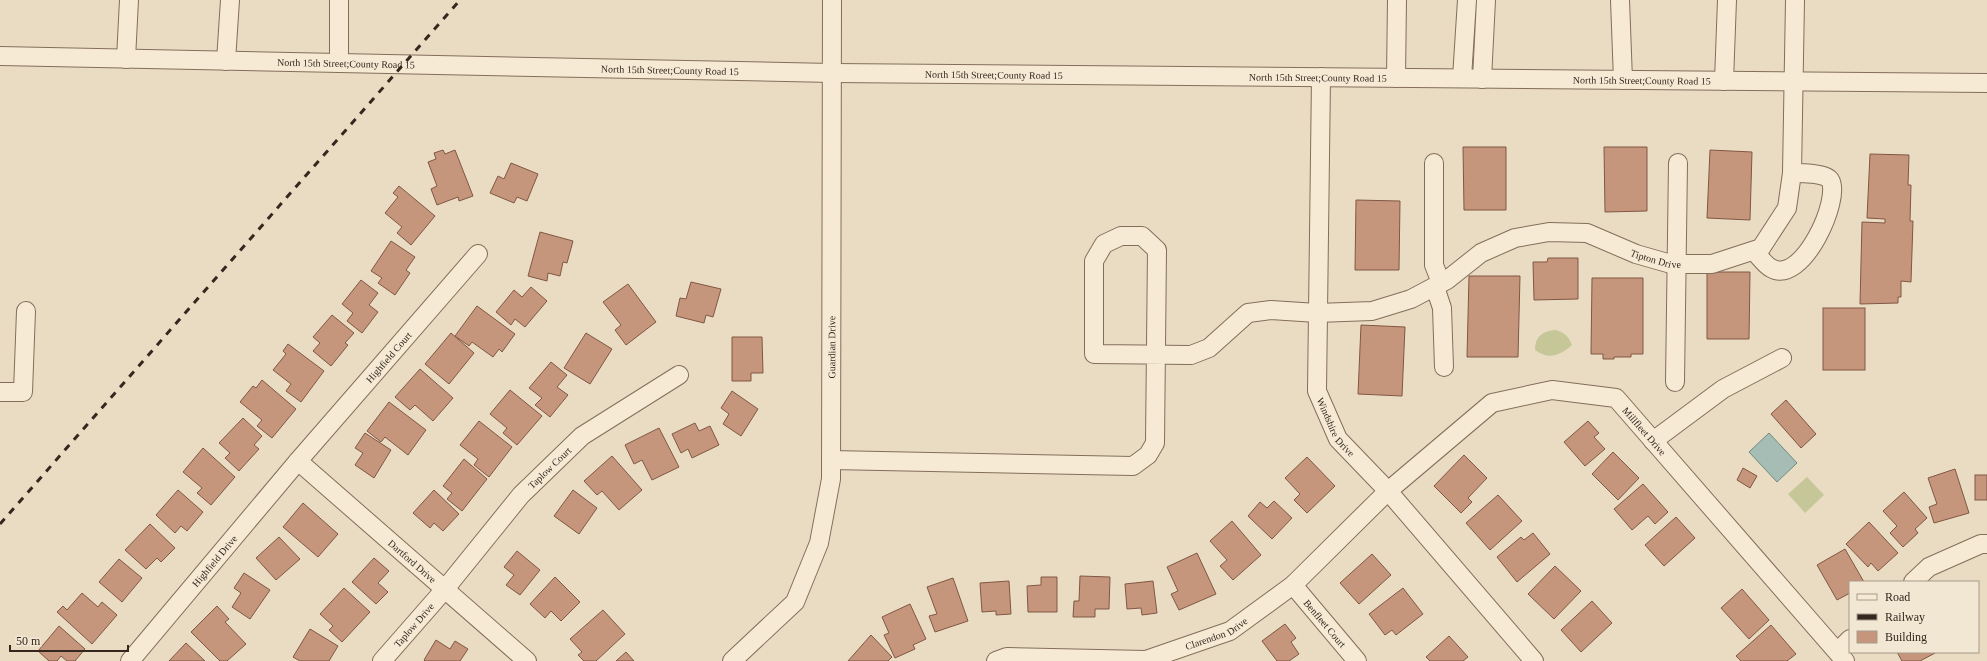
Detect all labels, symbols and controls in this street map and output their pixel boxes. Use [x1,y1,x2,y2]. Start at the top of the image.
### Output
street label: North 15th Street;County Road 15 [277,56,415,70]
street label: North 15th Street;County Road 15 [601,63,739,77]
street label: North 15th Street;County Road 15 [925,68,1063,80]
street label: North 15th Street;County Road 15 [1249,71,1387,83]
street label: North 15th Street;County Road 15 [1573,74,1711,86]
street label: Tipton Drive [1629,247,1681,270]
street label: Guardian Drive [826,315,837,378]
street label: Highfield Court [363,329,414,385]
street label: Windshire Drive [1315,396,1358,459]
street label: Millfleet Drive [1621,405,1669,458]
street label: Taplow Court [526,444,573,491]
street label: Highfield Drive [190,532,239,589]
street label: Dartford Drive [386,537,439,585]
legend [1849,581,1979,653]
text: Road [1885,590,1910,604]
street label: Benfleet Court [1302,597,1349,650]
street label: Taplow Drive [391,600,436,649]
text: Railway [1885,610,1925,624]
street label: Clarendon Drive [1184,614,1250,652]
scale bar [10,627,128,653]
text: Building [1885,630,1927,644]
text: 50 m [16,634,41,648]

